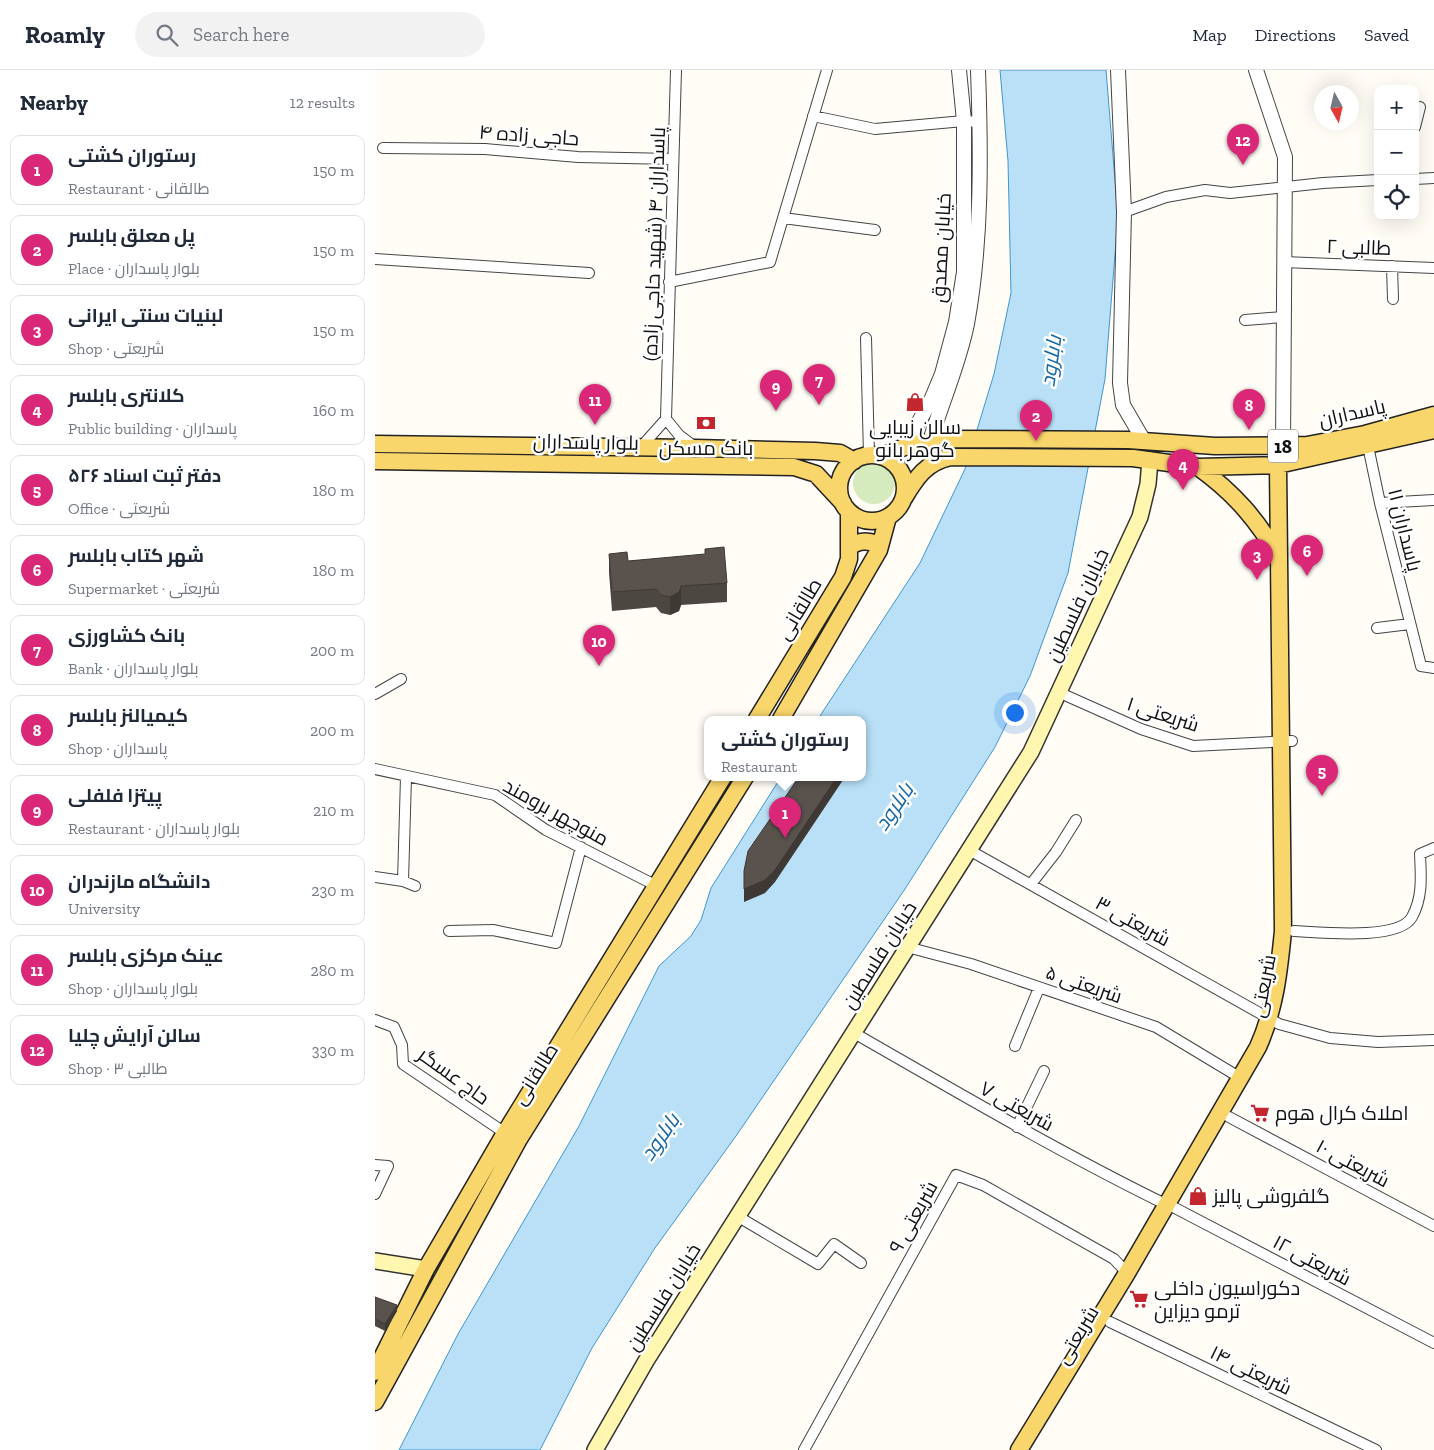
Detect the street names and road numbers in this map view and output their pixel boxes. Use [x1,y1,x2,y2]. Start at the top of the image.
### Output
street label: حاجی زاده ۴ [478,120,580,151]
street label: پاسداران ۴ (شهید حاجی زاده) [638,126,671,362]
street label: خیابان مصدق [926,193,957,304]
street label: طالبی ۲ [1326,234,1392,261]
street label: پاسداران [1316,394,1389,433]
street label: بلوار پاسداران [533,429,639,456]
road number: 18 [1268,430,1298,462]
street label: پاسداران ۱۱ [1382,486,1427,575]
street label: خیابان فلسطین [1040,545,1115,666]
street label: طالقانی [771,574,828,645]
street label: شریعتی ۱ [1124,691,1202,738]
street label: منوچهر برومند [499,773,613,852]
street label: شریعتی ۳ [1091,891,1175,952]
street label: خیابان فلسطین [836,897,922,1014]
street label: شریعتی [1245,952,1282,1020]
street label: شریعتی ۵ [1042,960,1125,1009]
street label: طالقانی [507,1039,564,1110]
street label: حاج عسگر [412,1042,494,1112]
street label: شریعتی ۷ [975,1076,1058,1137]
street label: شریعتی ۱۰ [1312,1134,1394,1193]
street label: شریعتی ۹ [883,1177,943,1258]
street label: شریعتی ۱۲ [1268,1229,1355,1291]
street label: خیابان فلسطین [620,1239,706,1356]
street label: شریعتی [1050,1301,1105,1369]
street label: شریعتی ۱۴ [1206,1340,1296,1401]

